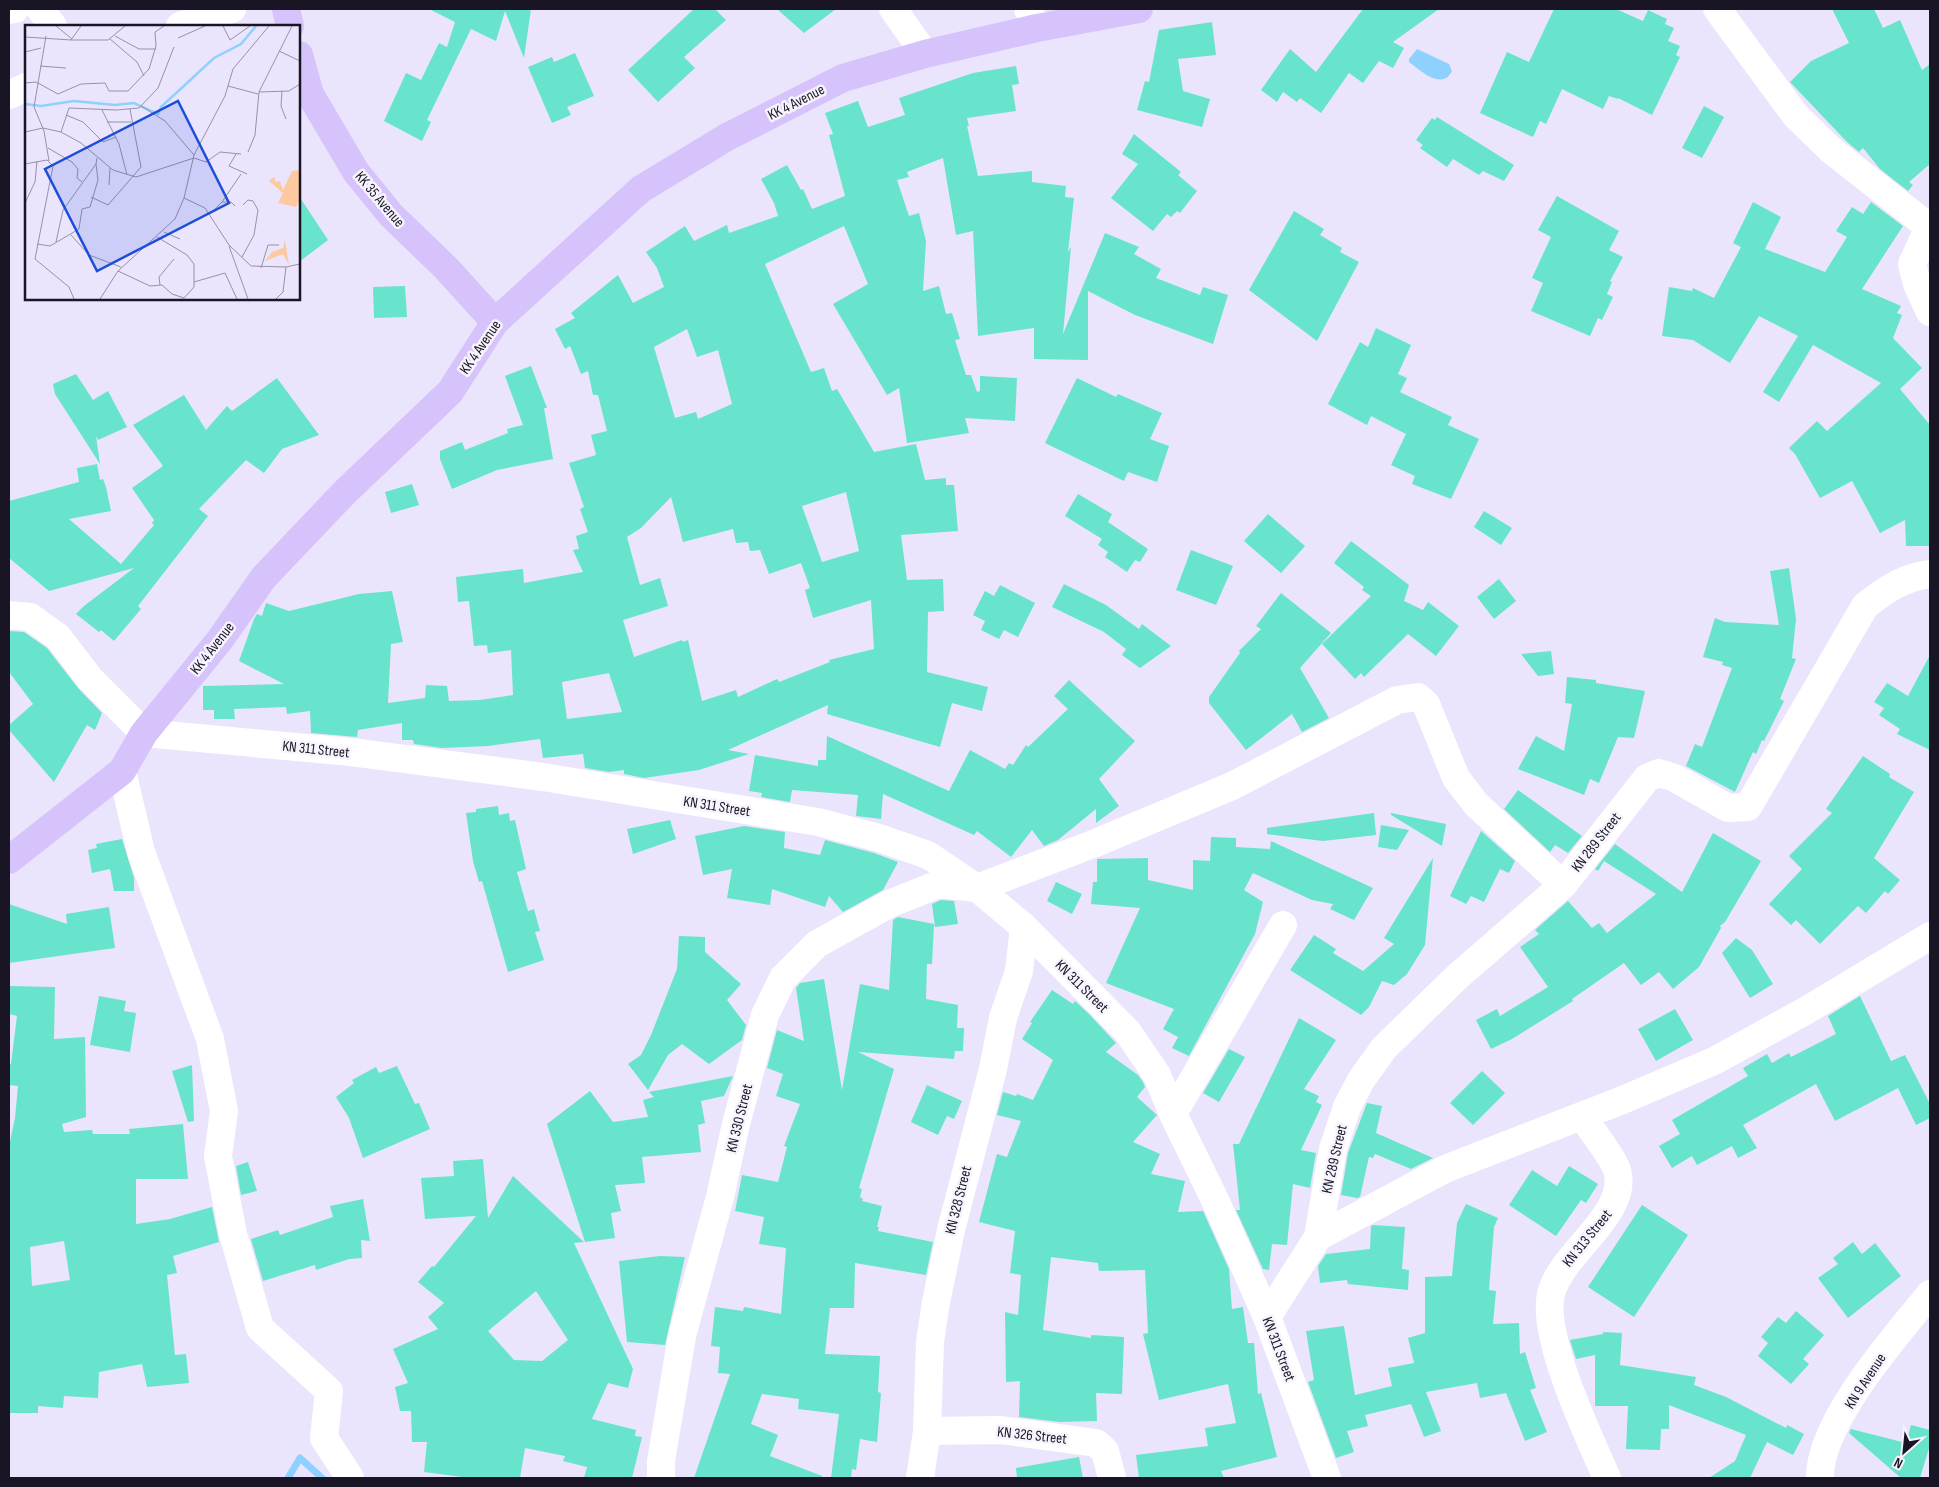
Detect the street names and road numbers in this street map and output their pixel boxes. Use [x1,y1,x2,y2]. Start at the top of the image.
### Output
street label: KK 4 Avenue [765,80,828,125]
street label: KK 35 Avenue [351,167,409,231]
street label: KK 4 Avenue [455,317,505,378]
street label: KK 4 Avenue [186,618,239,678]
street label: KN 311 Street [281,737,351,763]
street label: KN 311 Street [682,792,752,821]
street label: KN 289 Street [1567,808,1626,876]
street label: KN 311 Street [1051,956,1113,1017]
street label: KN 330 Street [722,1081,757,1154]
street label: KN 289 Street [1317,1122,1352,1195]
street label: KN 328 Street [941,1164,976,1236]
street label: KN 313 Street [1558,1205,1617,1271]
street label: KN 311 Street [1258,1314,1300,1385]
street label: KN 9 Avenue [1840,1350,1890,1413]
street label: KN 326 Street [996,1422,1068,1449]

